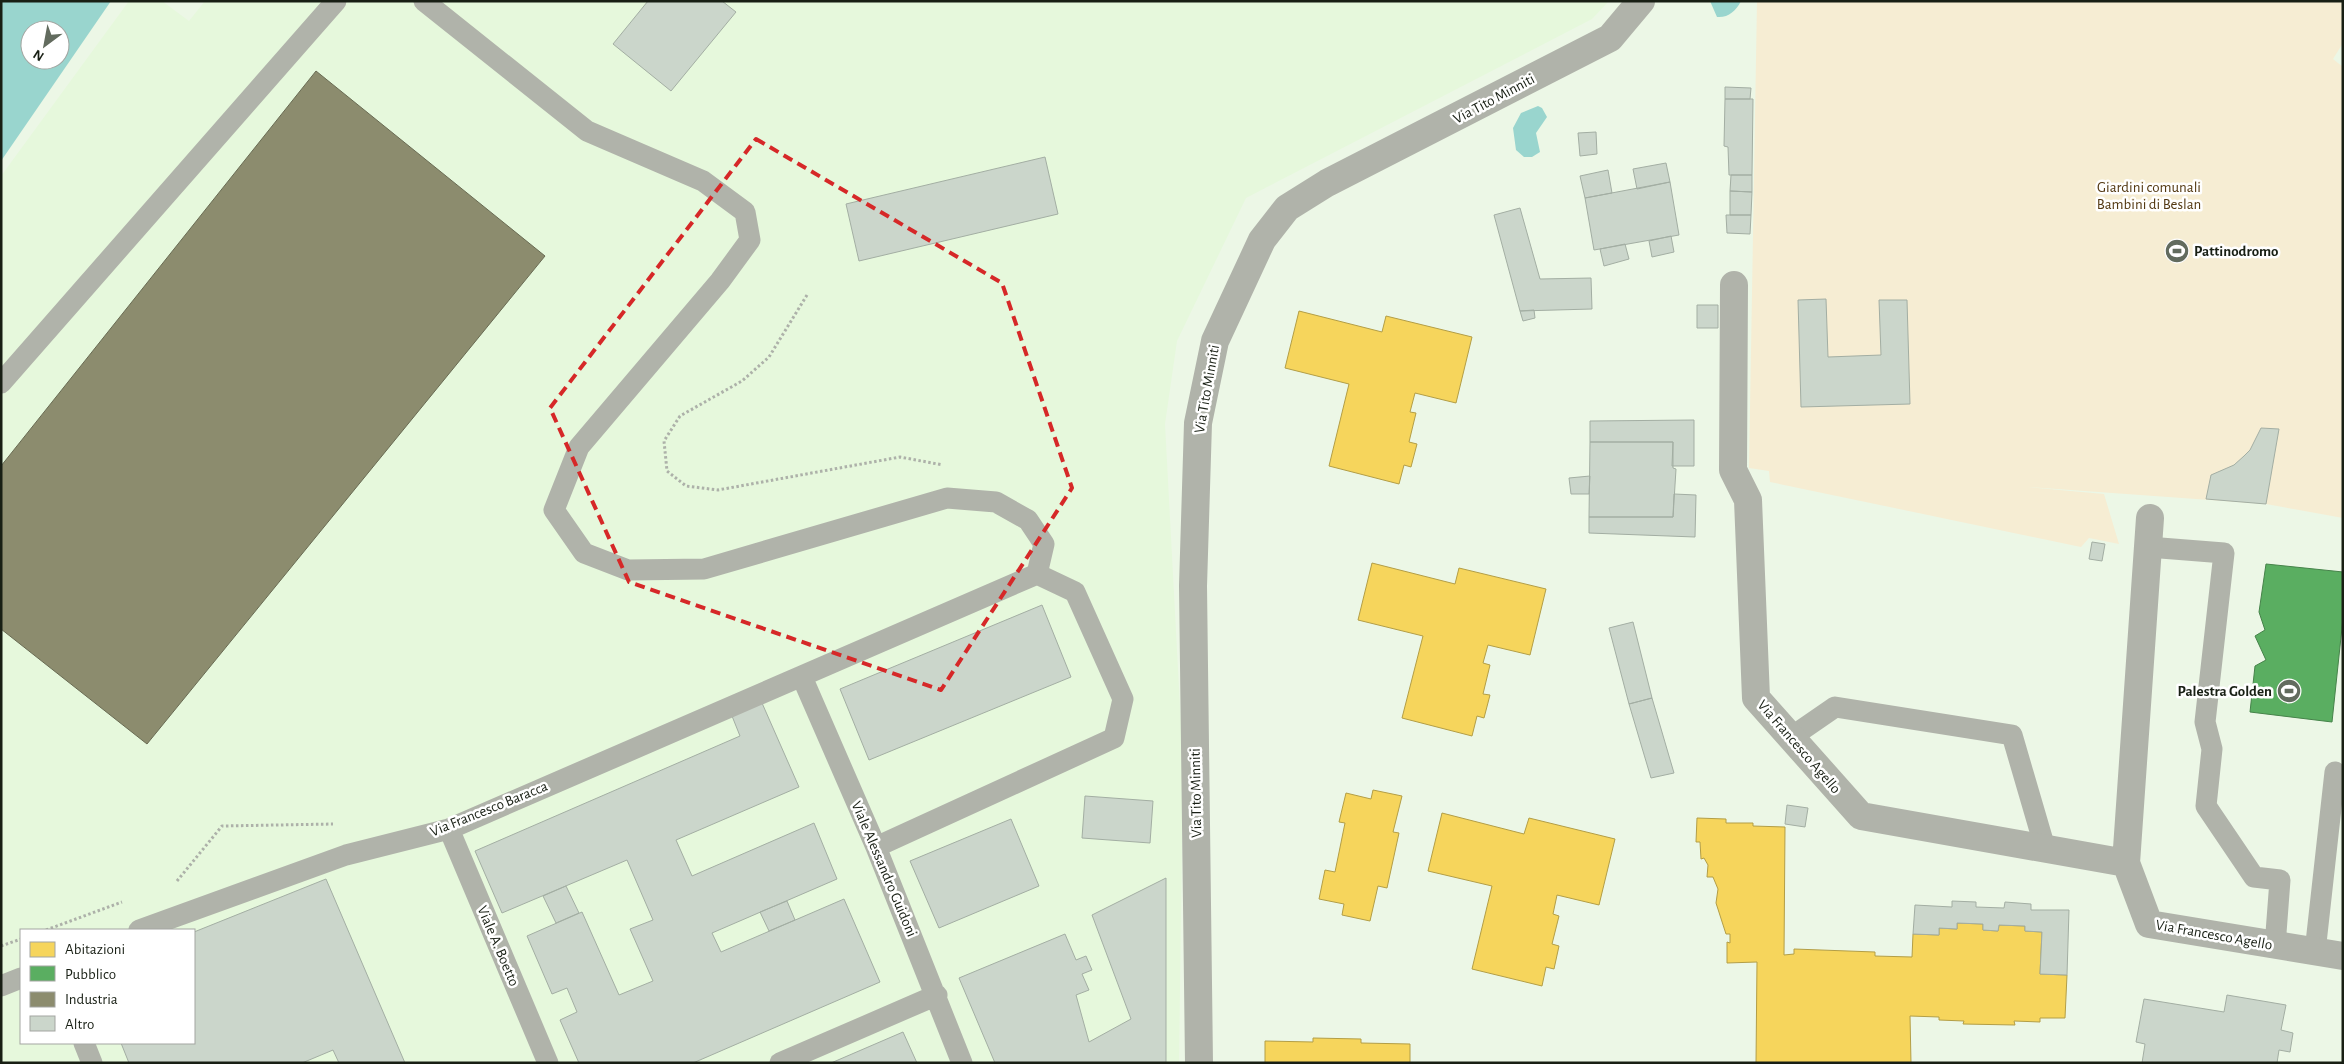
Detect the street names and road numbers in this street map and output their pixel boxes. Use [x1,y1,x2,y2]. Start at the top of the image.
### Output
street label: Via Tito Minniti [1451,71,1537,127]
street label: Via Tito Minniti [1192,344,1222,434]
street label: Via Francesco Agello [1755,697,1843,797]
street label: Via Tito Minniti [1188,748,1204,838]
street label: Via Francesco Baracca [428,779,550,839]
street label: Viale Alessandro Guidoni [849,799,919,939]
street label: Viale A. Boetto [474,904,522,988]
street label: Via Francesco Agello [2155,917,2273,953]

